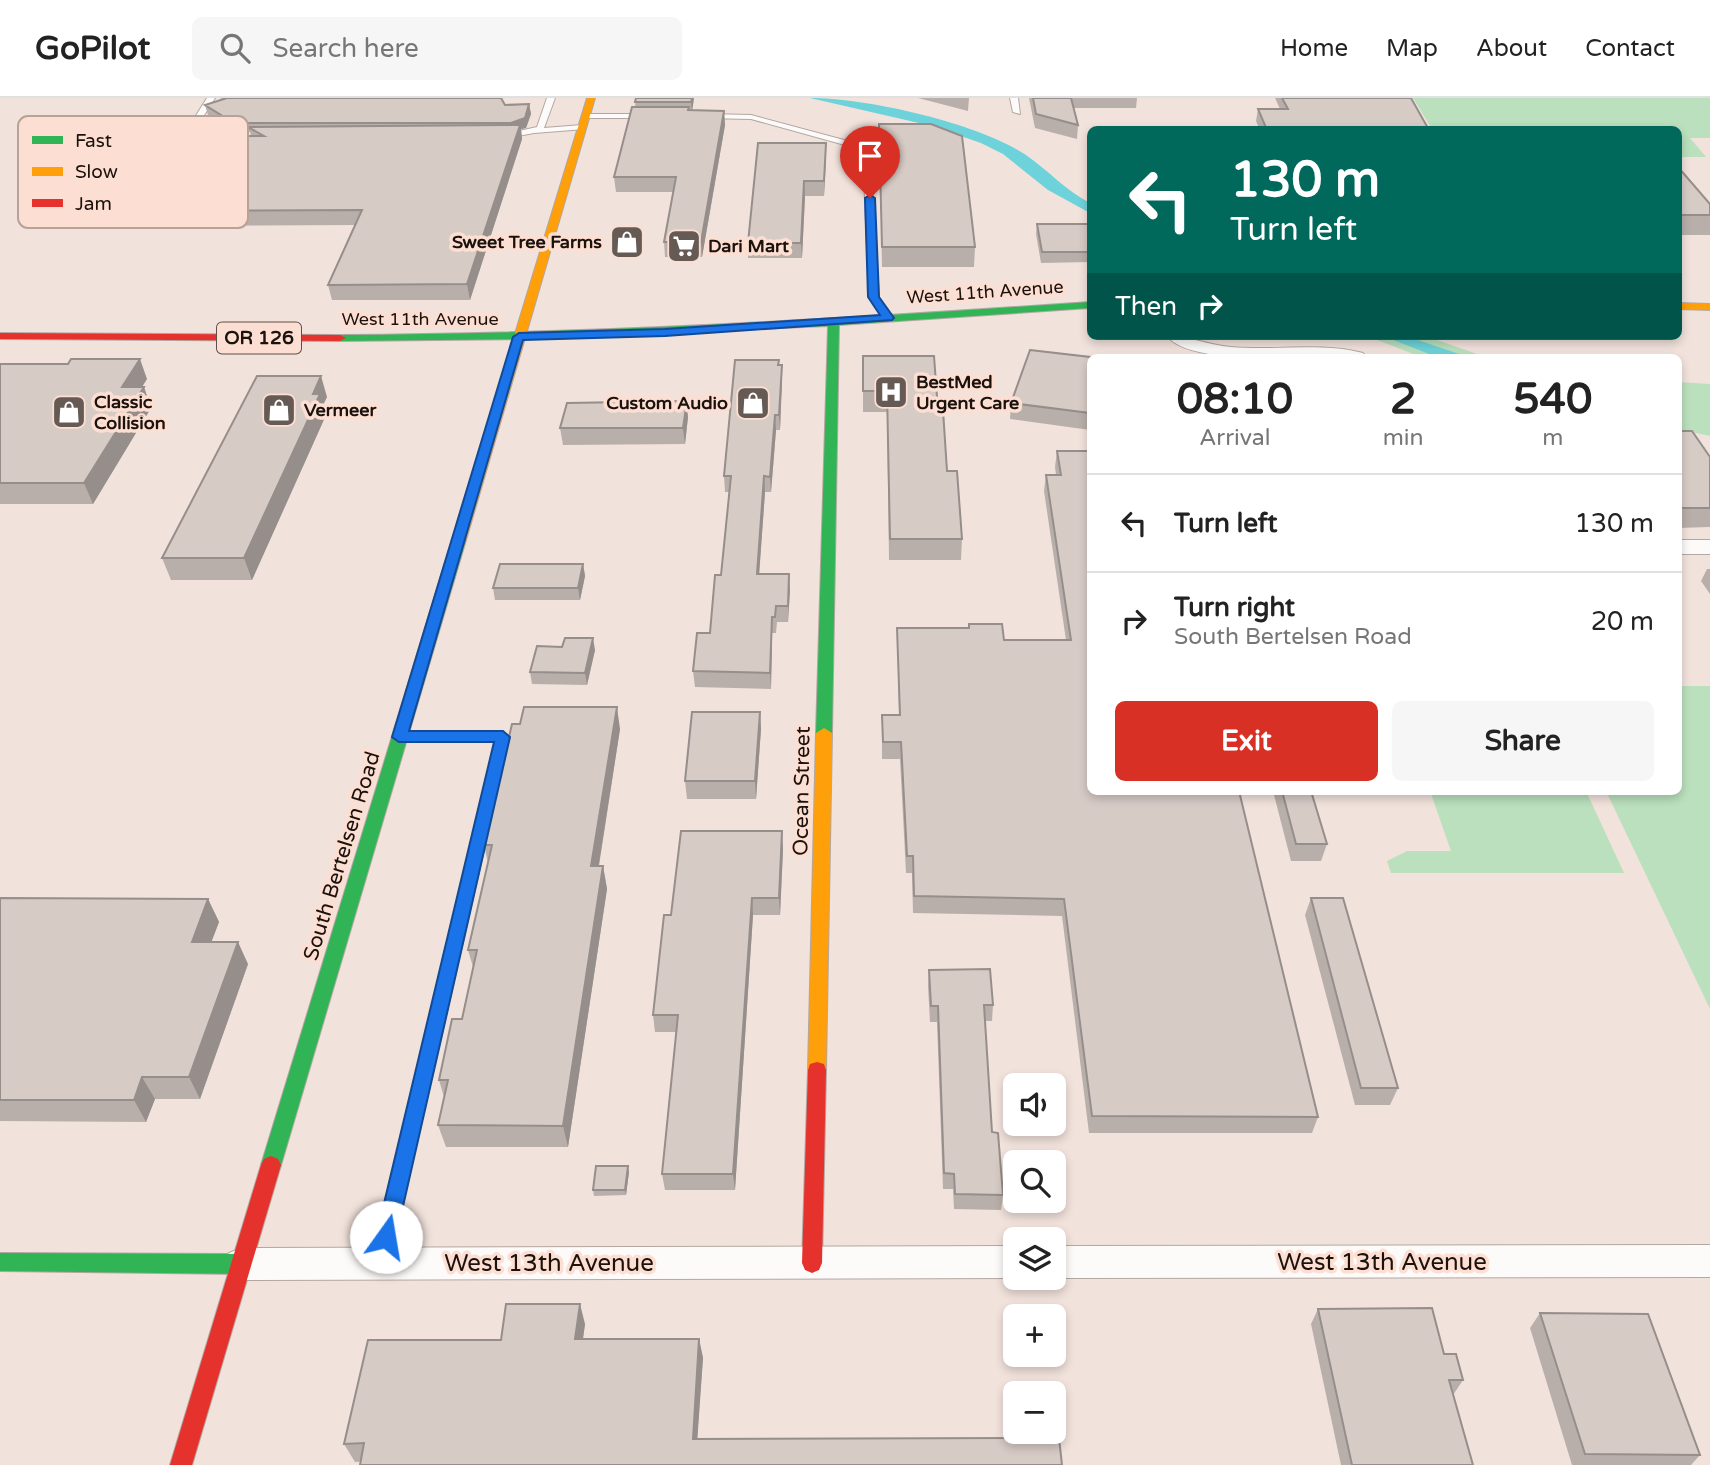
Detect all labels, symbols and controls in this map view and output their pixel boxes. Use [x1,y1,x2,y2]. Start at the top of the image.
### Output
search box [192,17,682,80]
text: GoPilot [35,29,150,68]
icon: search [216,29,254,67]
text: Search here [272,33,419,64]
text: Home [1280,34,1348,63]
text: Map [1386,34,1438,63]
text: About [1476,34,1547,63]
text: Contact [1585,34,1675,63]
legend [18,116,248,228]
pin [840,126,900,198]
text: Fast [75,130,112,152]
icon: arrive [851,137,889,175]
text: 130 m [1230,151,1380,210]
icon: left [1115,154,1206,245]
text: Slow [75,161,118,183]
text: Jam [75,193,112,215]
text: Turn left [1230,211,1357,249]
shop icon: Sweet Tree Farms [608,223,646,261]
supermarket icon: Dari Mart [665,227,703,265]
place label: Sweet Tree Farms [452,231,602,253]
place label: Dari Mart [708,235,789,257]
street label: West 11th Avenue [906,276,1064,308]
icon: right [1191,287,1229,325]
text: Then [1115,291,1177,322]
street label: West 11th Avenue [341,308,499,330]
road number: OR 126 [217,322,301,354]
place label: BestMed Urgent Care [916,371,1019,414]
hospital icon: BestMed Urgent Care [872,373,910,411]
text: 08:10 [1177,374,1293,425]
text: 2 [1390,374,1416,425]
text: 540 [1513,374,1592,425]
shop icon: Custom Audio [734,384,772,422]
place label: Classic Collision [94,391,166,434]
shop icon: Vermeer [260,391,298,429]
place label: Custom Audio [606,392,728,414]
shop icon: Classic Collision [50,393,88,431]
place label: Vermeer [304,399,377,421]
text: Arrival [1199,424,1270,452]
text: min [1383,424,1424,452]
text: m [1542,424,1563,452]
icon: left [1115,504,1153,542]
text: Turn left [1174,508,1277,539]
text: 130 m [1574,508,1654,539]
text: Turn right [1174,592,1295,623]
icon: right [1115,602,1153,640]
text: 20 m [1591,606,1654,637]
text: South Bertelsen Road [1174,623,1412,651]
button: Exit [1115,701,1378,781]
button: Share [1392,701,1654,781]
street label: Ocean Street [788,726,816,856]
street label: South Bertelsen Road [298,749,386,963]
map controls [1003,1073,1066,1444]
button: sound [1003,1073,1066,1136]
button: search [1003,1150,1066,1213]
position arrow [349,1200,423,1274]
button: layers [1003,1227,1066,1290]
street label: West 13th Avenue [1277,1248,1487,1277]
street label: West 13th Avenue [444,1249,654,1278]
button: + [1003,1304,1066,1367]
button: − [1003,1381,1066,1444]

